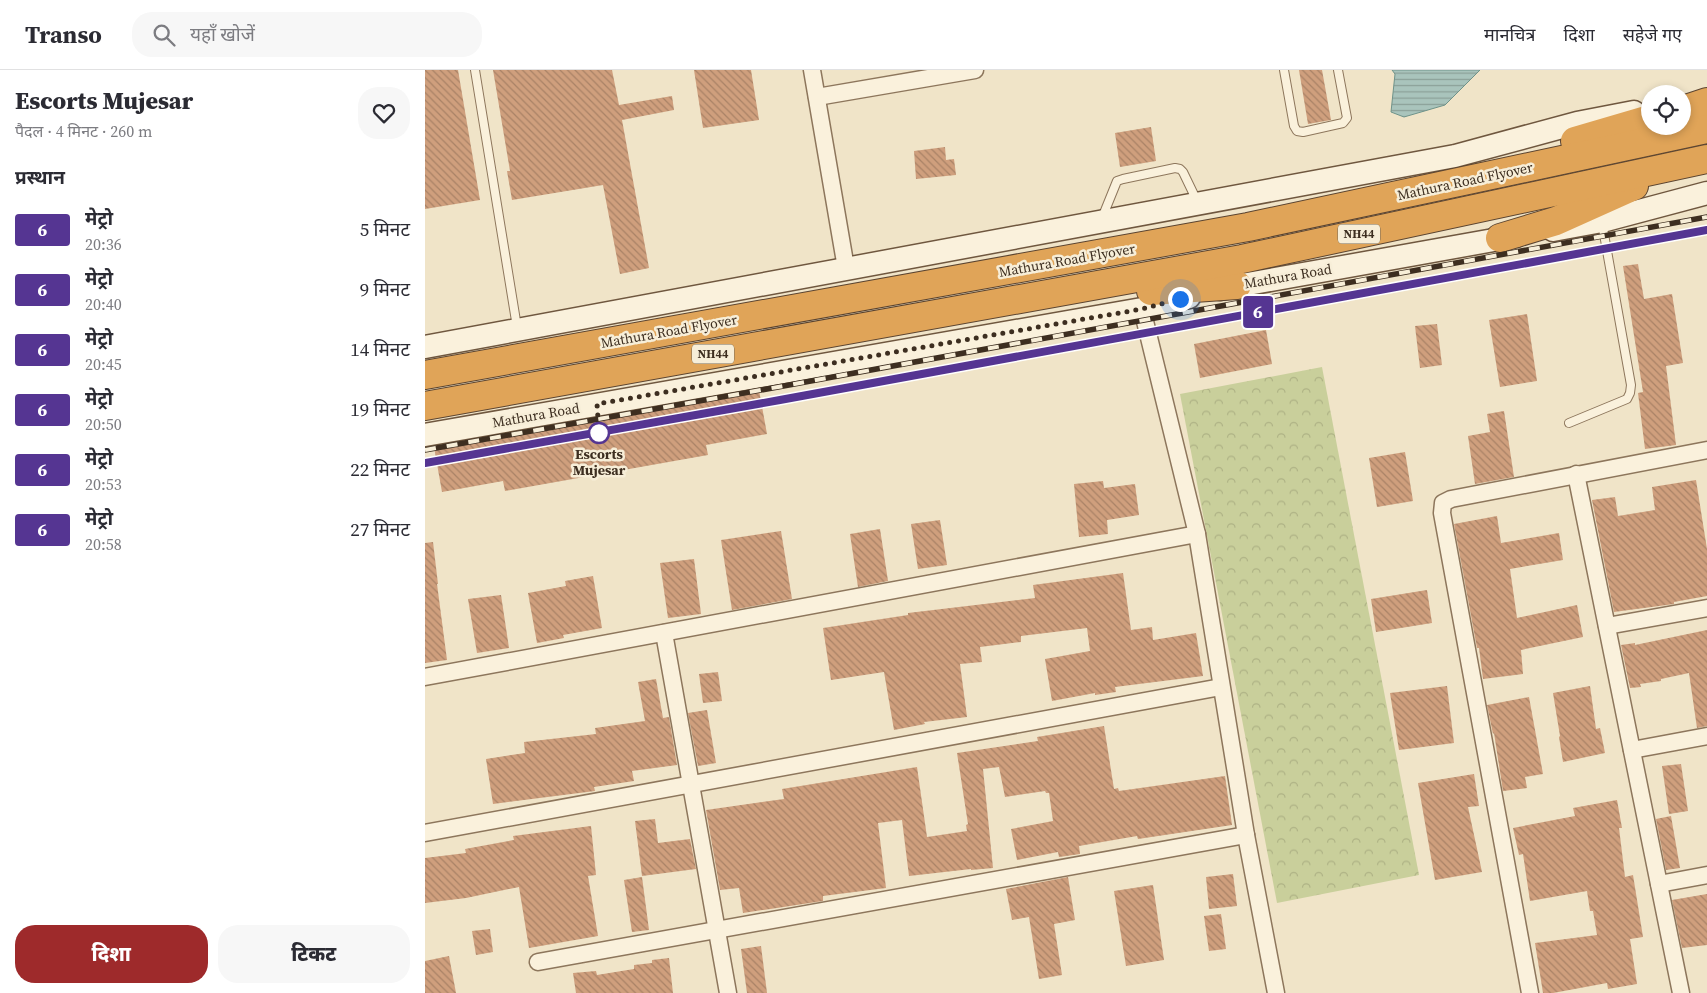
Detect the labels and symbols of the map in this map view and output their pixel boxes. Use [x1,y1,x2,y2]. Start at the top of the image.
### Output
street label: Mathura Road Flyover [1395,157,1535,205]
road number: NH44 [1338,224,1380,243]
street label: Mathura Road Flyover [997,238,1137,282]
street label: Mathura Road [1243,258,1333,294]
your location [1168,287,1193,312]
line badge: 6 [1242,296,1274,328]
street label: Mathura Road Flyover [599,309,739,353]
road number: NH44 [692,344,734,364]
street label: Mathura Road [491,397,581,433]
marker: Escorts Mujesar [588,422,610,444]
place label: Escorts Mujesar [573,444,626,480]

